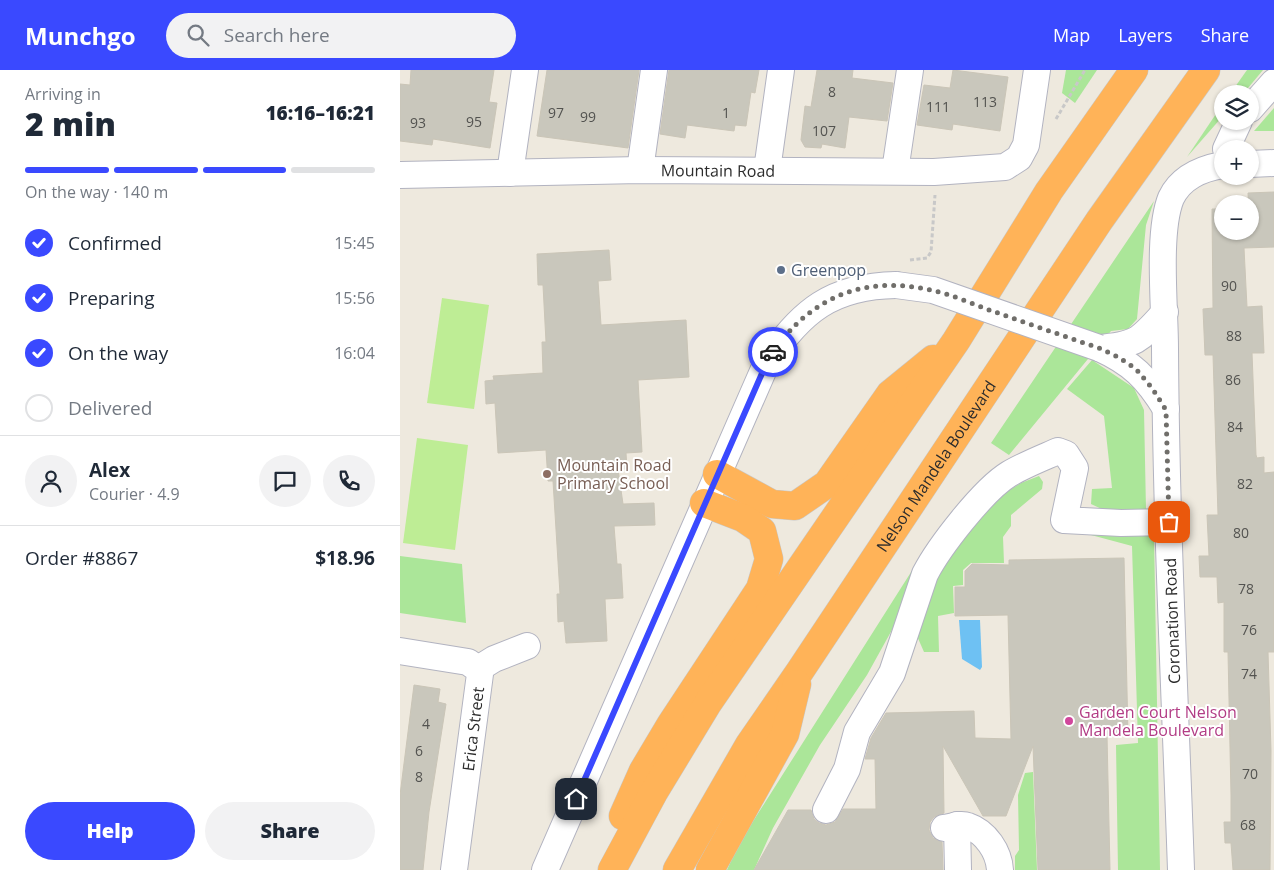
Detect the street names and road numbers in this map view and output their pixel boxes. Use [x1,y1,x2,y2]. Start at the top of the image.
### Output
street label: Mountain Road [661,159,775,182]
street label: Nelson Mandela Boulevard [871,376,1001,556]
street label: Coronation Road [1159,558,1185,684]
street label: Erica Street [457,685,489,772]

